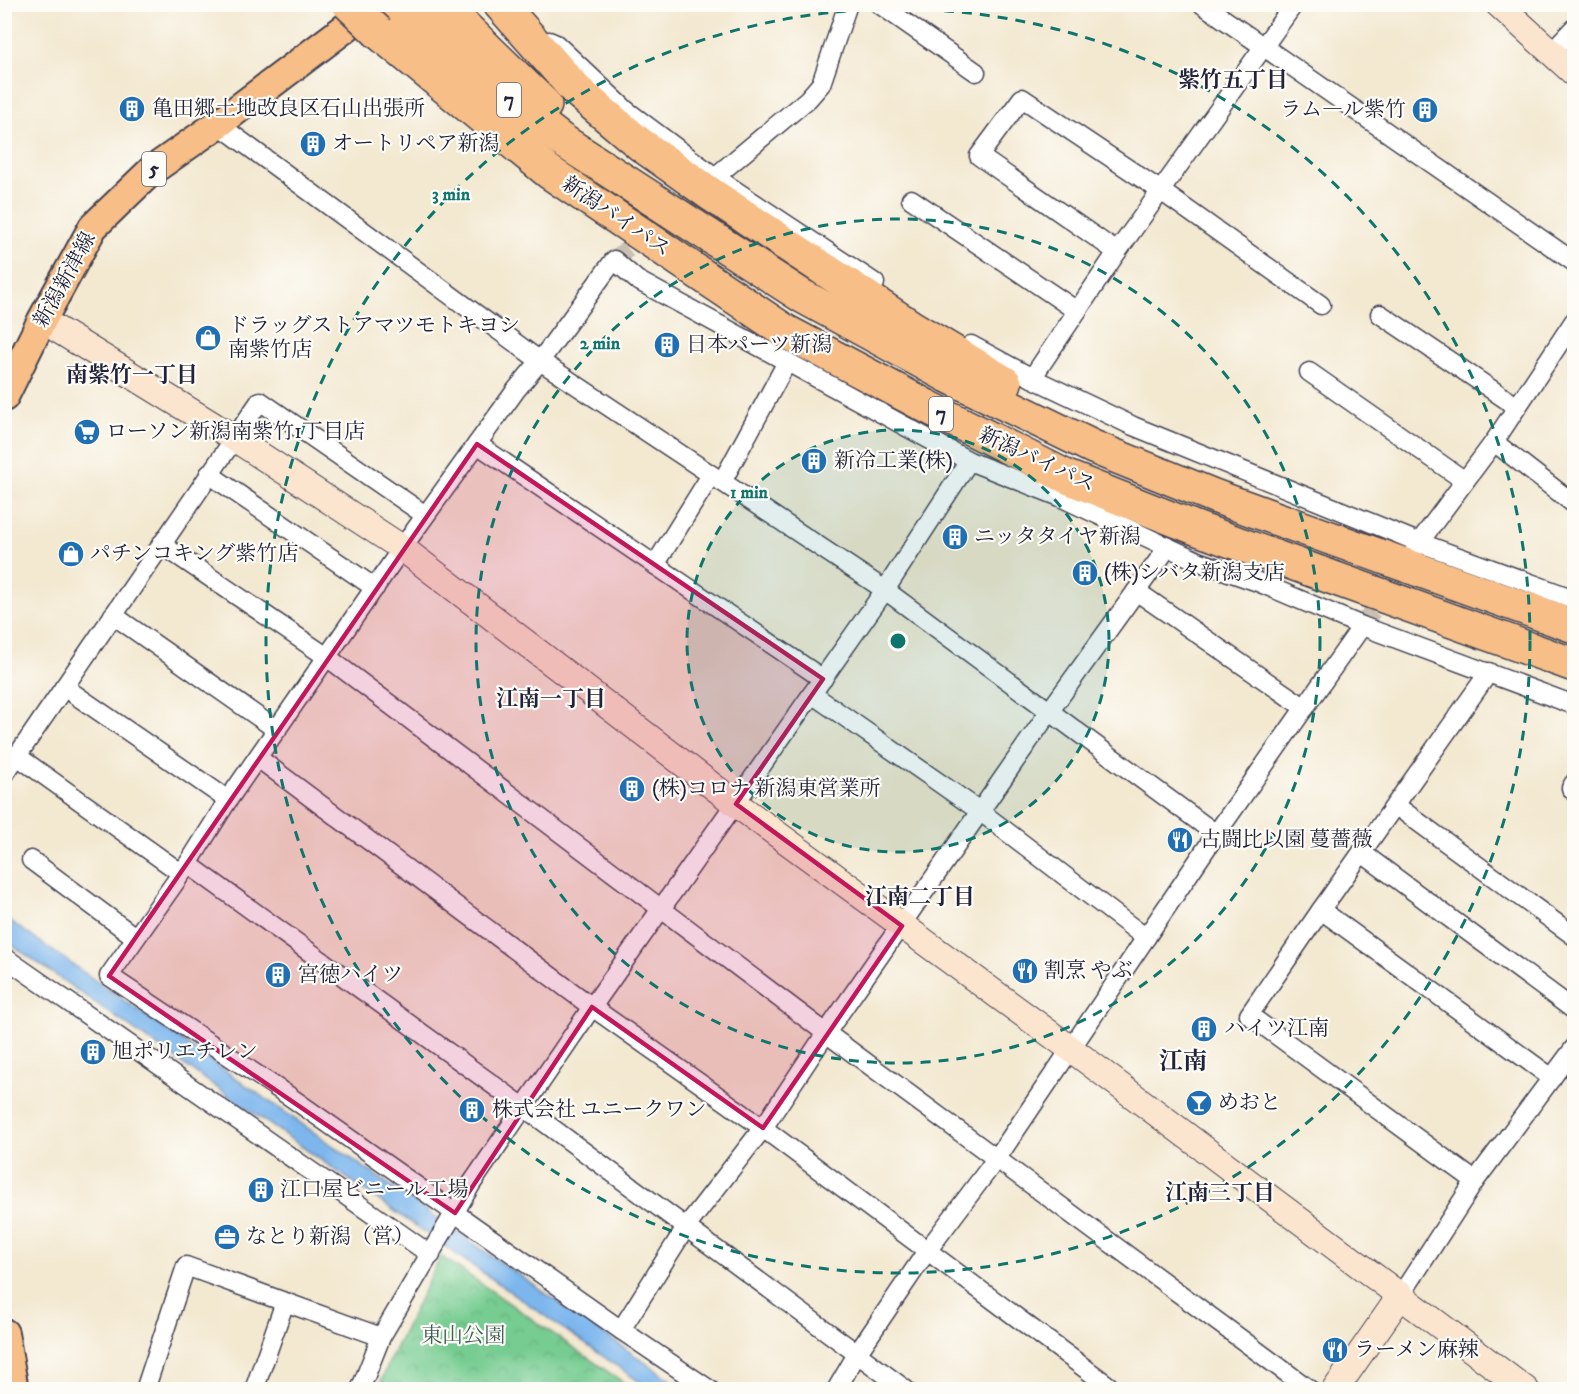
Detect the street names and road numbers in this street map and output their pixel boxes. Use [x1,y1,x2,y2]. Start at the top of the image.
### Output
road number: 7 [497,83,521,117]
road number: 5 [142,152,166,186]
street label: 新潟バイパス [557,171,675,263]
street label: 新潟新津線 [28,228,102,332]
road number: 7 [929,397,953,431]
street label: 新潟バイパス [975,422,1099,498]

